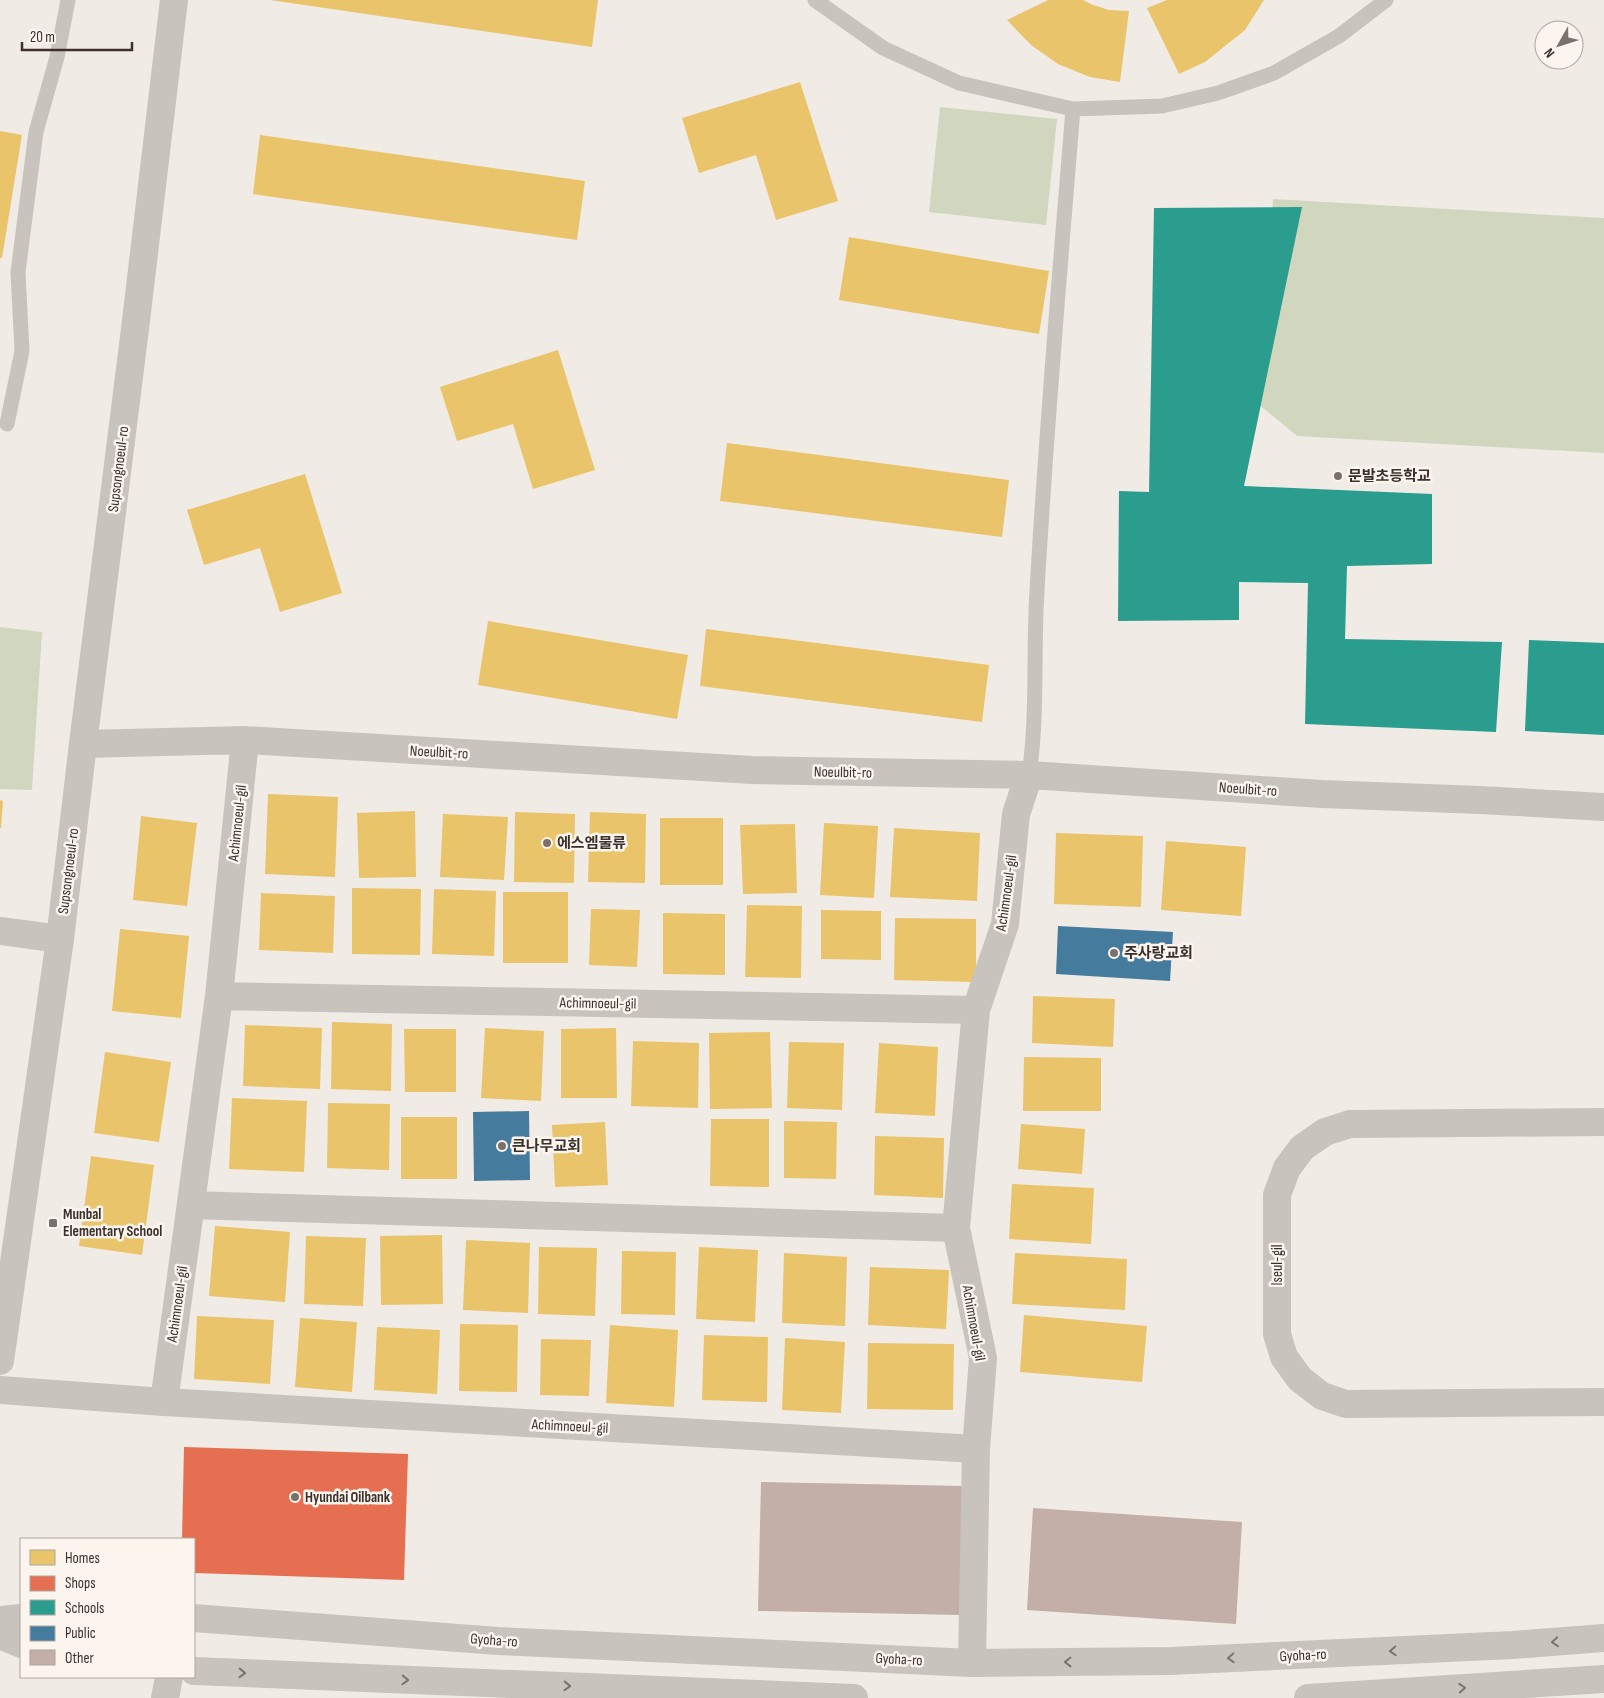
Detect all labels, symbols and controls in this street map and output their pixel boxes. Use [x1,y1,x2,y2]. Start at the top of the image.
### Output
scale bar [22,20,132,52]
north arrow [1534,20,1584,70]
text: 20 m [30,28,55,47]
text: N [1540,45,1558,61]
street label: Supsongnoeul-ro [104,425,133,513]
place label: 문발초등학교 [1348,467,1431,486]
marker: 문발초등학교 [1332,470,1344,482]
street label: Noeulbit-ro [409,741,469,764]
street label: Noeulbit-ro [814,762,872,783]
street label: Noeulbit-ro [1218,778,1278,801]
street label: Achimnoeul-gil [224,784,251,863]
street label: Supsongnoeul-ro [54,827,83,915]
place label: 에스엠물류 [557,834,626,853]
marker: 에스엠물류 [541,837,553,849]
street label: Achimnoeul-gil [992,854,1021,933]
place label: 주사랑교회 [1124,944,1193,963]
marker: 주사랑교회 [1108,947,1120,959]
street label: Achimnoeul-gil [559,993,636,1014]
place label: 큰나무교회 [512,1137,581,1156]
marker: 큰나무교회 [496,1140,508,1152]
place label: Munbal Elementary School [63,1205,162,1241]
marker: Munbal Elementary School [47,1217,59,1229]
street label: Iseul-gil [1268,1245,1287,1285]
street label: Achimnoeul-gil [163,1265,192,1344]
street label: Achimnoeul-gil [957,1283,990,1362]
street label: Achimnoeul-gil [530,1415,609,1438]
place label: Hyundai Oilbank [305,1488,391,1507]
marker: Hyundai Oilbank [289,1491,301,1503]
legend [20,1538,195,1678]
text: Homes [65,1549,100,1568]
text: Shops [65,1574,96,1593]
text: Schools [65,1599,104,1618]
text: Public [65,1624,96,1643]
street label: Gyoha-ro [470,1629,518,1652]
one-way arrow [1551,1636,1559,1647]
street label: Gyoha-ro [1279,1645,1327,1666]
one-way arrow [1389,1645,1397,1656]
text: Other [65,1649,94,1668]
street label: Gyoha-ro [875,1649,923,1670]
one-way arrow [1227,1652,1235,1663]
one-way arrow [1064,1657,1072,1667]
one-way arrow [239,1668,247,1678]
one-way arrow [401,1674,409,1685]
one-way arrow [563,1681,571,1692]
one-way arrow [1458,1682,1466,1693]

